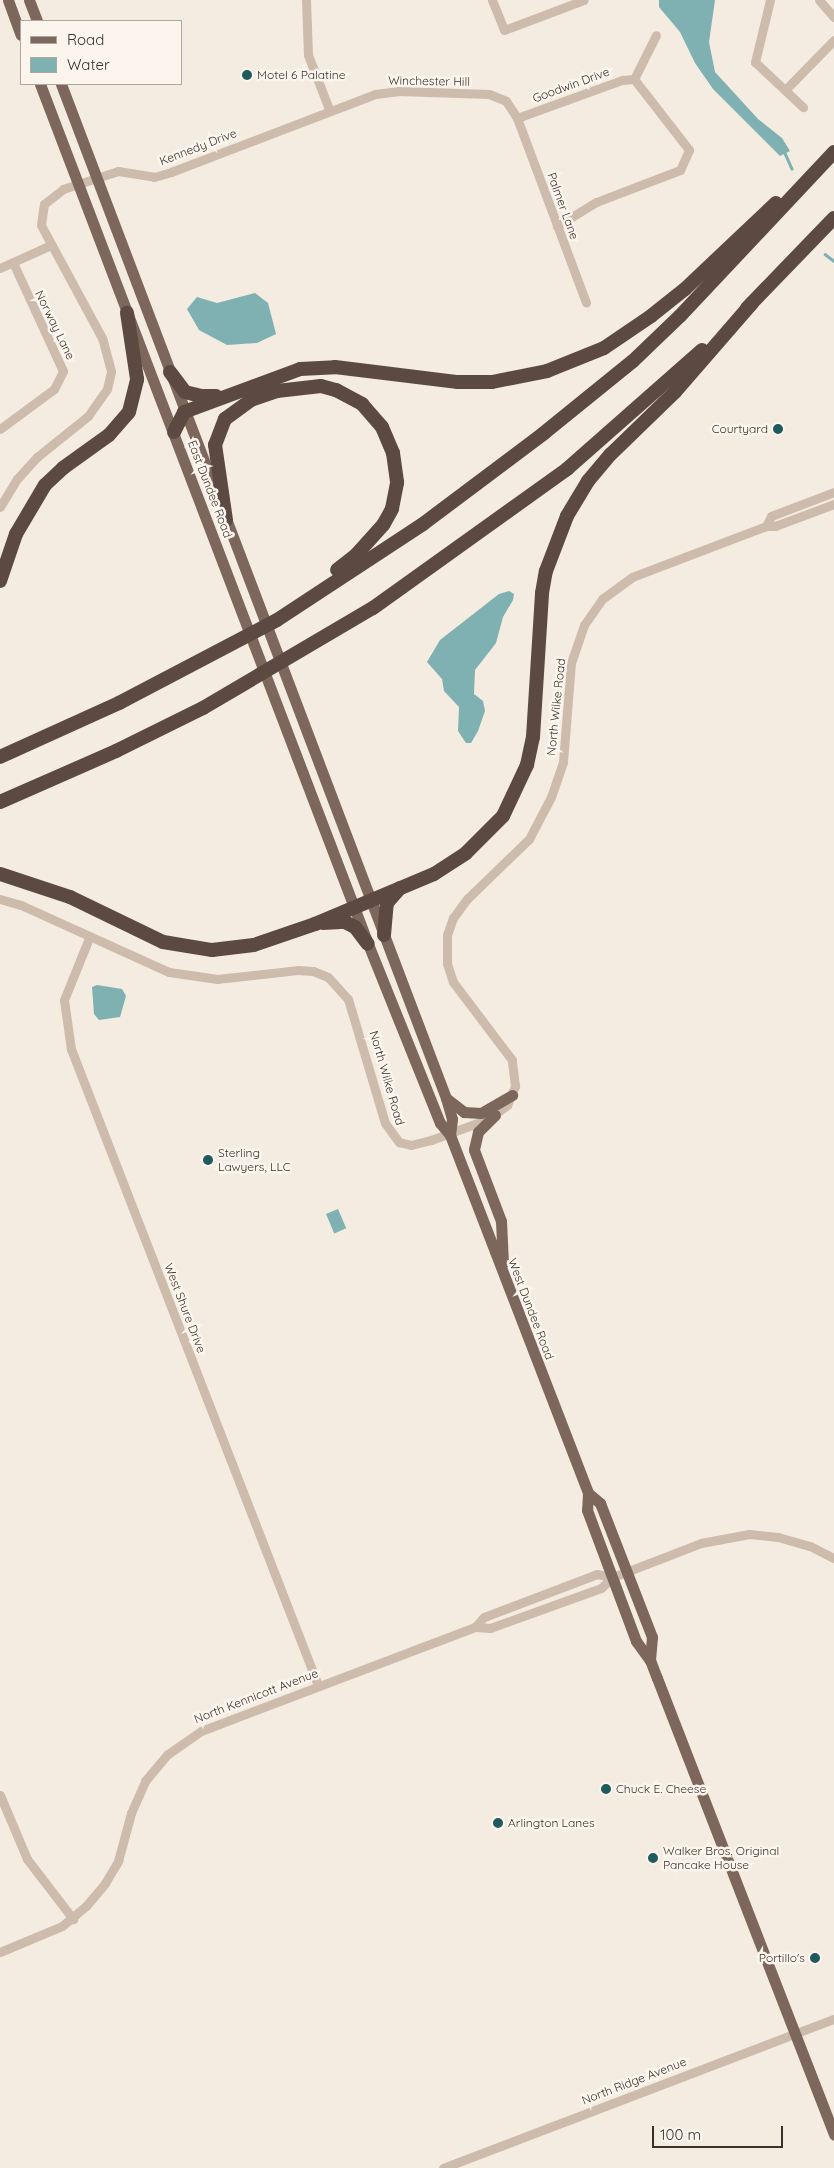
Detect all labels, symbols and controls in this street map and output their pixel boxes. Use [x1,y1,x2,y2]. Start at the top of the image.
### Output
legend [20,20,182,85]
text: Road [67,30,104,49]
text: Water [67,55,110,74]
street label: Goodwin Drive [531,64,611,106]
place label: Motel 6 Palatine [257,68,345,82]
marker: Motel 6 Palatine [241,69,253,81]
street label: Winchester Hill [388,73,470,89]
street label: Kennedy Drive [157,126,239,168]
street label: Palmer Lane [544,171,582,241]
street label: Norway Lane [32,288,78,362]
place label: Courtyard [712,422,768,436]
marker: Courtyard [772,423,784,435]
street label: East Dundee Road [185,438,235,540]
street label: North Wilke Road [544,658,568,756]
street label: North Wilke Road [367,1029,407,1127]
place label: Sterling Lawyers, LLC [218,1146,290,1174]
marker: Sterling Lawyers, LLC [202,1154,214,1166]
street label: West Dundee Road [505,1256,557,1362]
street label: West Shure Drive [161,1261,209,1355]
street label: North Kennicott Avenue [192,1666,320,1726]
place label: Chuck E. Cheese [616,1782,706,1796]
marker: Chuck E. Cheese [600,1783,612,1795]
place label: Arlington Lanes [508,1816,595,1830]
marker: Arlington Lanes [492,1817,504,1829]
place label: Walker Bros. Original Pancake House [663,1844,779,1872]
marker: Walker Bros. Original Pancake House [647,1852,659,1864]
place label: Portillo's [759,1951,805,1965]
marker: Portillo's [809,1952,821,1964]
street label: North Ridge Avenue [580,2054,688,2108]
scale bar [654,2116,785,2148]
text: 100 m [660,2125,701,2144]

